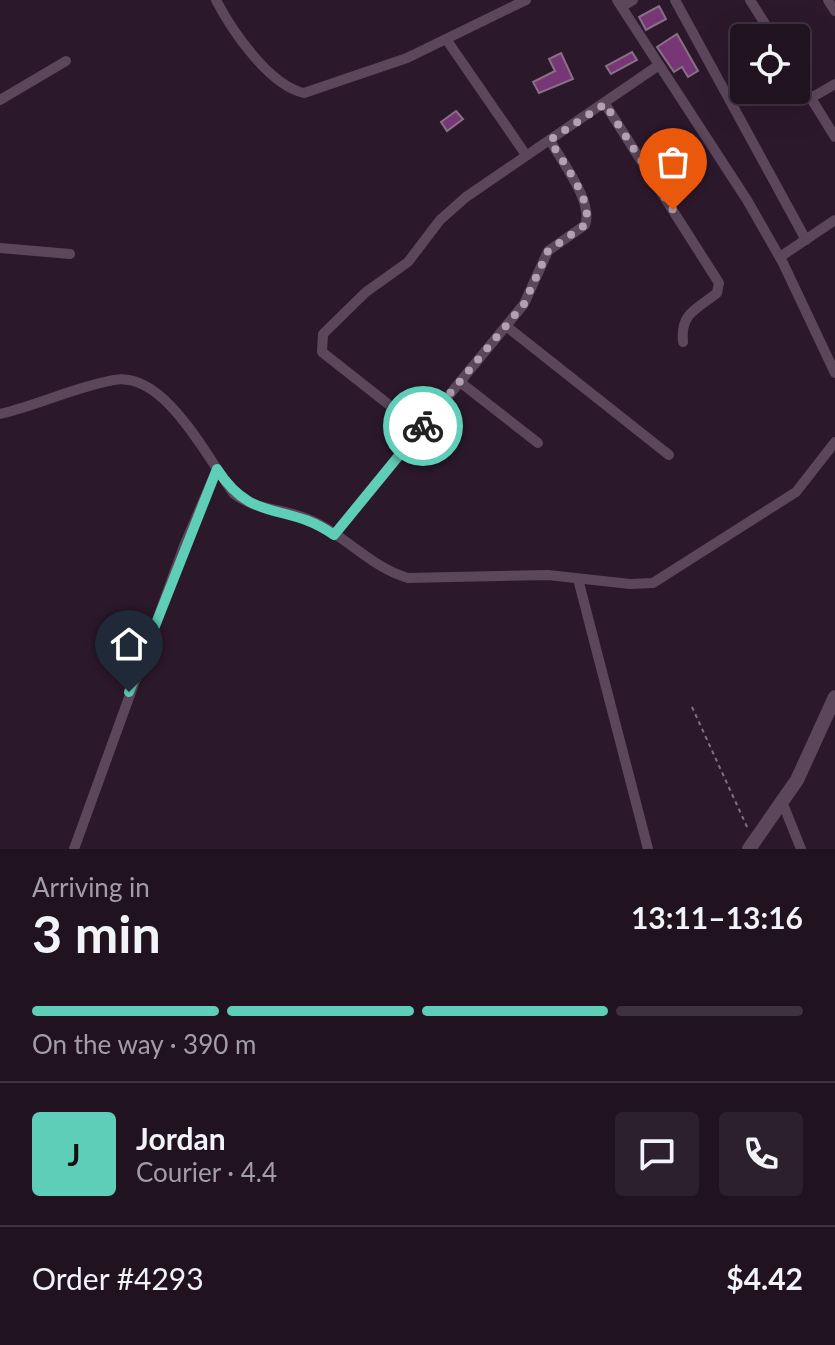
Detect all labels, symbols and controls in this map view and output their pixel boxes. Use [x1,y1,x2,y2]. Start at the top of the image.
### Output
map controls [730,24,810,104]
button: locate [730,24,810,104]
pin [639,128,707,210]
icon: bag [651,140,695,184]
courier [383,386,463,466]
icon: bike [401,404,445,448]
pin [95,610,163,692]
icon: home [107,622,151,666]
text: Arriving in [32,871,150,903]
text: 13:11–13:16 [631,899,803,935]
text: 3 min [32,902,161,964]
text: On the way · 390 m [32,1028,256,1060]
button: chat [615,1112,699,1196]
button: phone [719,1112,803,1196]
text: Jordan [136,1120,226,1156]
text: J [68,1136,80,1172]
text: Courier · 4.4 [136,1156,277,1188]
text: Order #4293 [32,1260,204,1296]
text: $4.42 [726,1260,803,1296]

